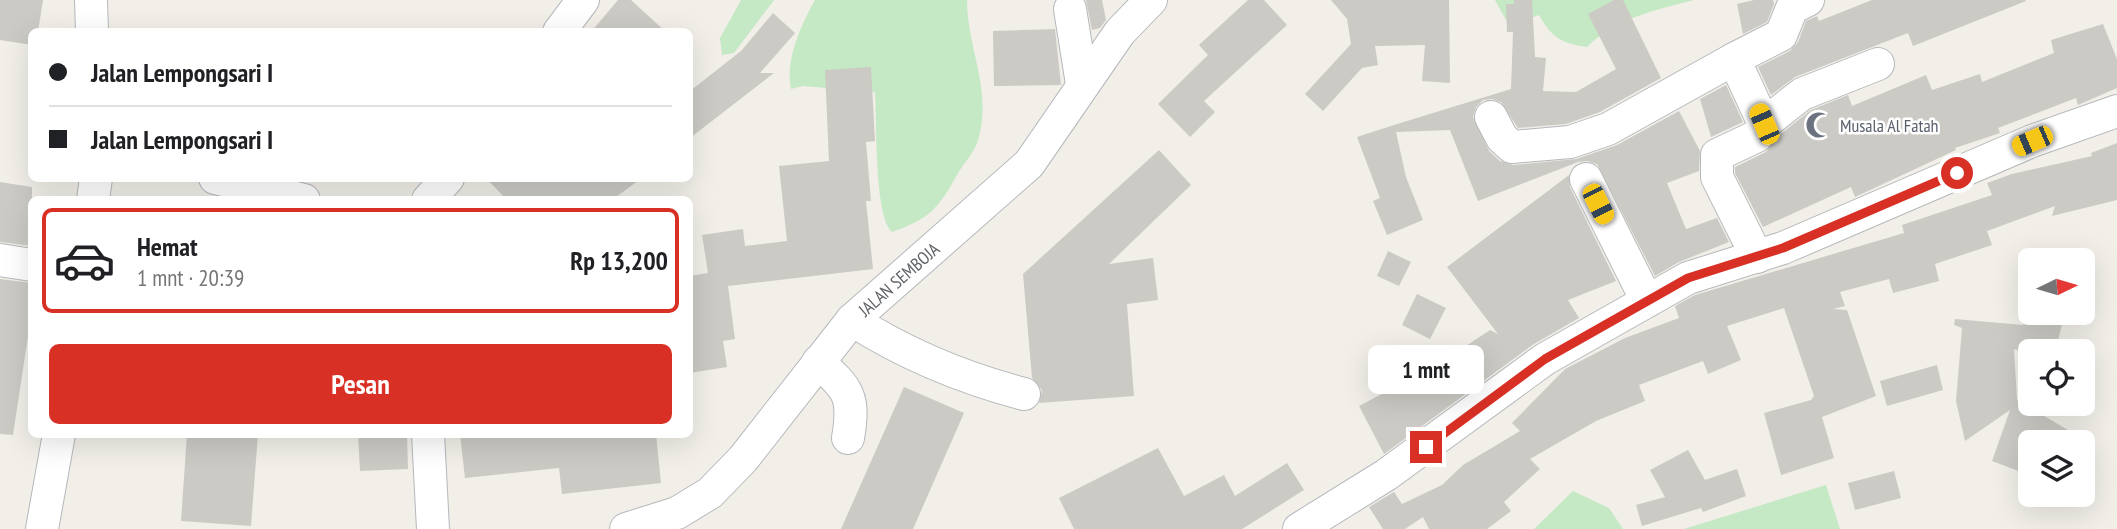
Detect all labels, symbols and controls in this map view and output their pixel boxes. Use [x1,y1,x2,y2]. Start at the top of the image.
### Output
text: Jalan Lempongsari I [91,56,273,89]
car [1747,101,1782,147]
mosque icon: Musala Al Fatah [1804,110,1834,140]
place label: Musala Al Fatah [1840,114,1939,137]
text: Jalan Lempongsari I [91,123,273,156]
car [2009,123,2056,159]
route start [1941,157,1973,189]
car [1580,181,1617,227]
icon: car [53,229,116,292]
text: Hemat [137,230,198,263]
street label: JALAN SEMBOJA [852,237,944,322]
text: Rp 13,200 [570,244,668,277]
north arrow [2018,248,2095,326]
map controls [2018,248,2095,507]
text: 1 mnt · 20:39 [137,263,244,292]
button: locate [2018,339,2095,416]
button: Pesan [49,344,672,424]
callout: 1 mnt [1368,346,1484,394]
text: 1 mnt [1402,355,1450,384]
button: layers [2018,430,2095,507]
route end [1410,431,1442,463]

